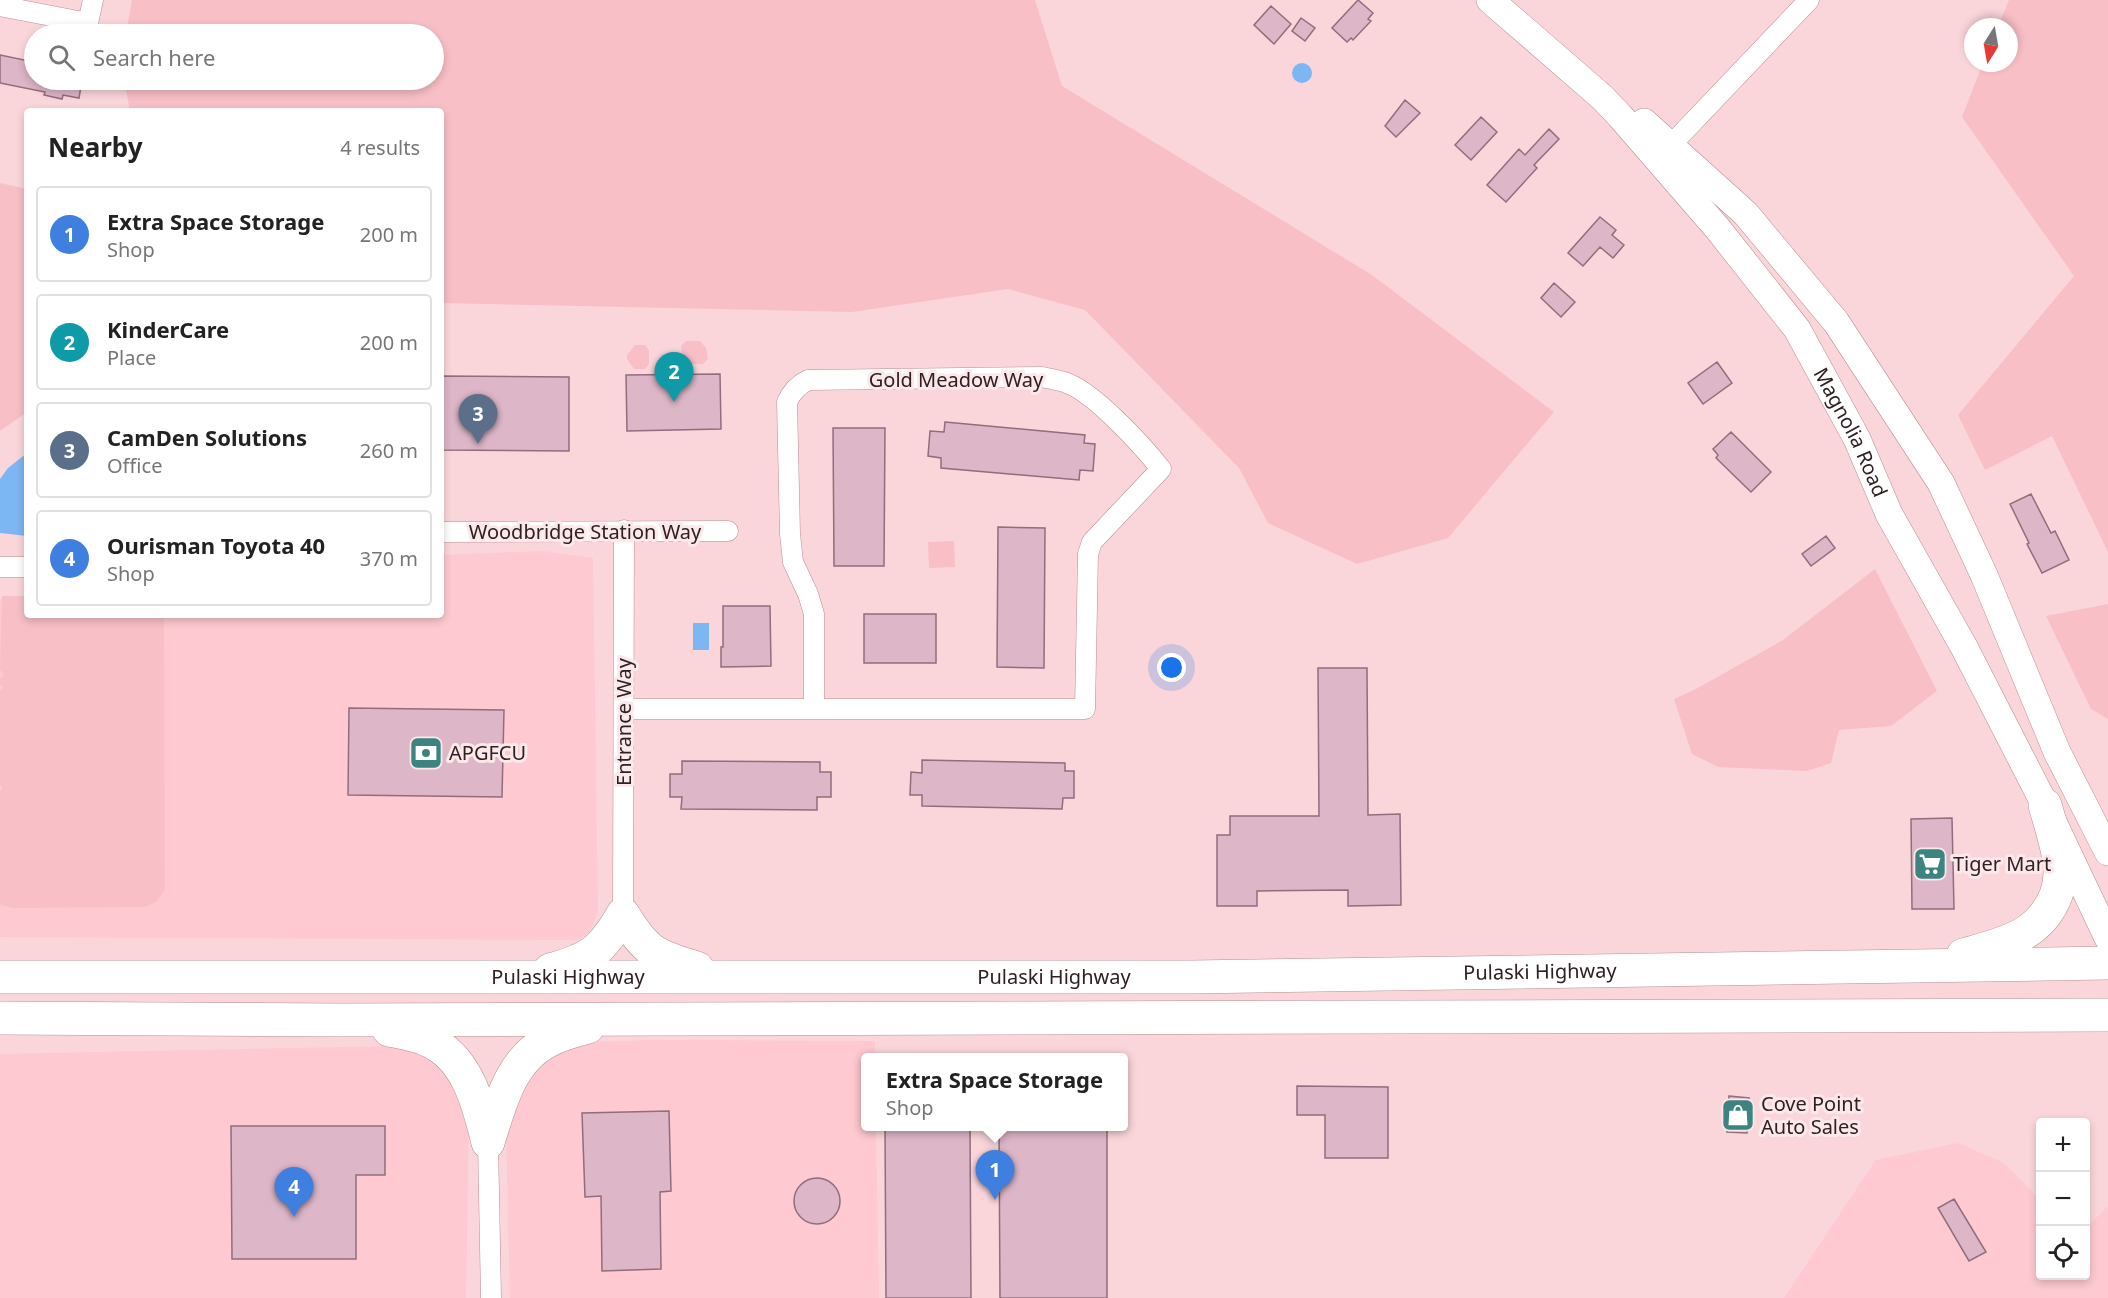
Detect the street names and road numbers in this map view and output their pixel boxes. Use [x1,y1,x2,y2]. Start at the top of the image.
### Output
street label: Magnolia Road [1808,363,1894,501]
street label: Gold Meadow Way [869,366,1044,393]
street label: Woodbridge Station Way [469,518,702,545]
street label: Entrance Way [610,657,637,786]
street label: Pulaski Highway [1463,956,1618,986]
street label: Pulaski Highway [491,963,646,990]
street label: Pulaski Highway [977,963,1132,990]

